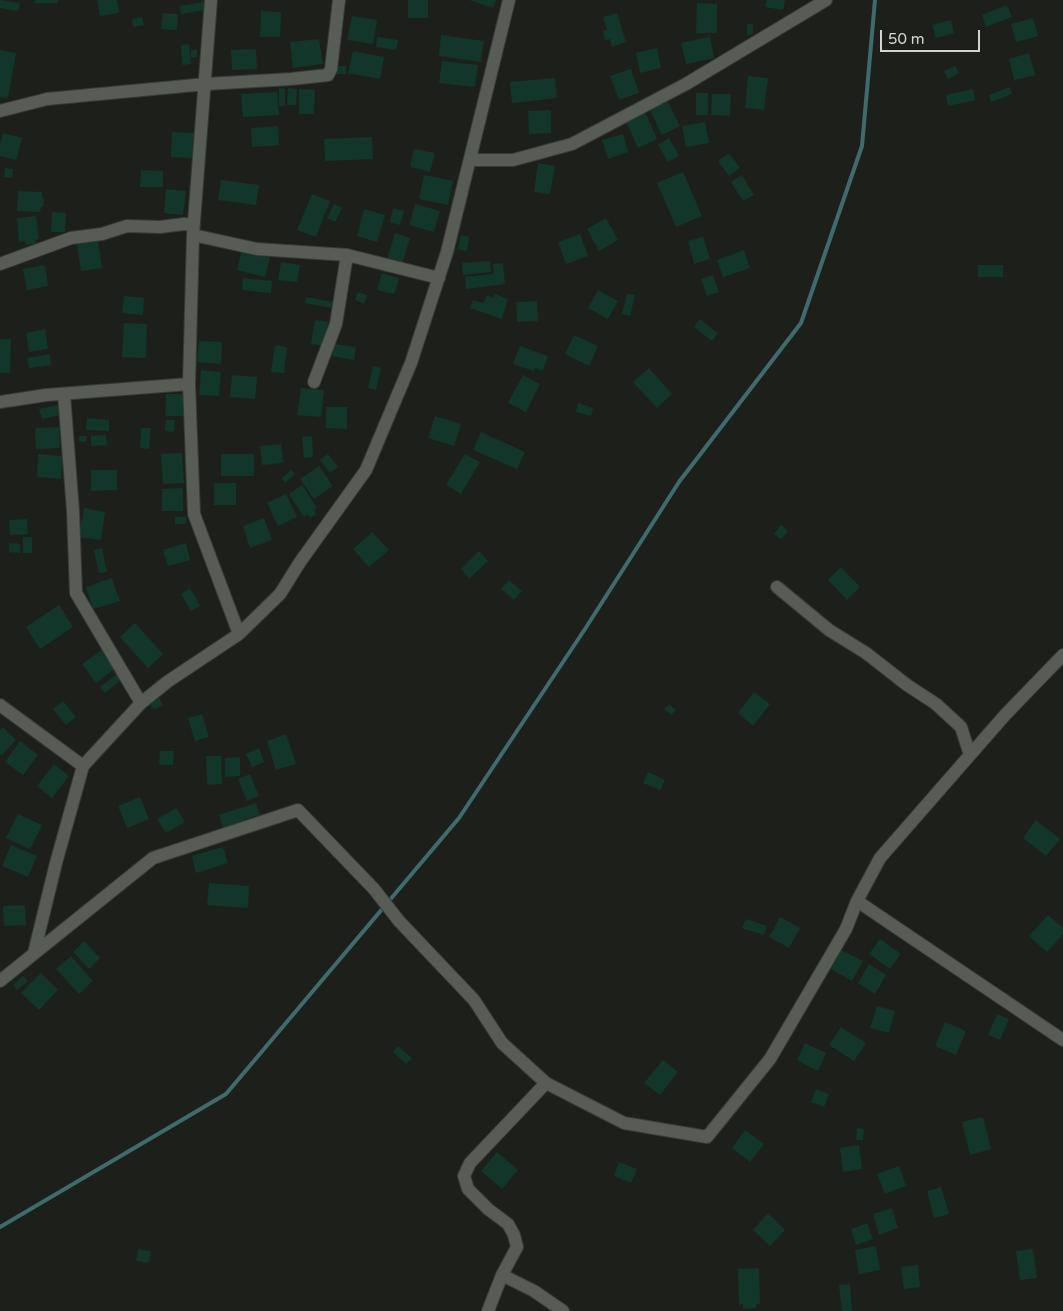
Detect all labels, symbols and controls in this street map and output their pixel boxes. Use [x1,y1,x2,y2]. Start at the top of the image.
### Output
scale bar [883,20,983,52]
text: 50 m [888,30,925,48]

